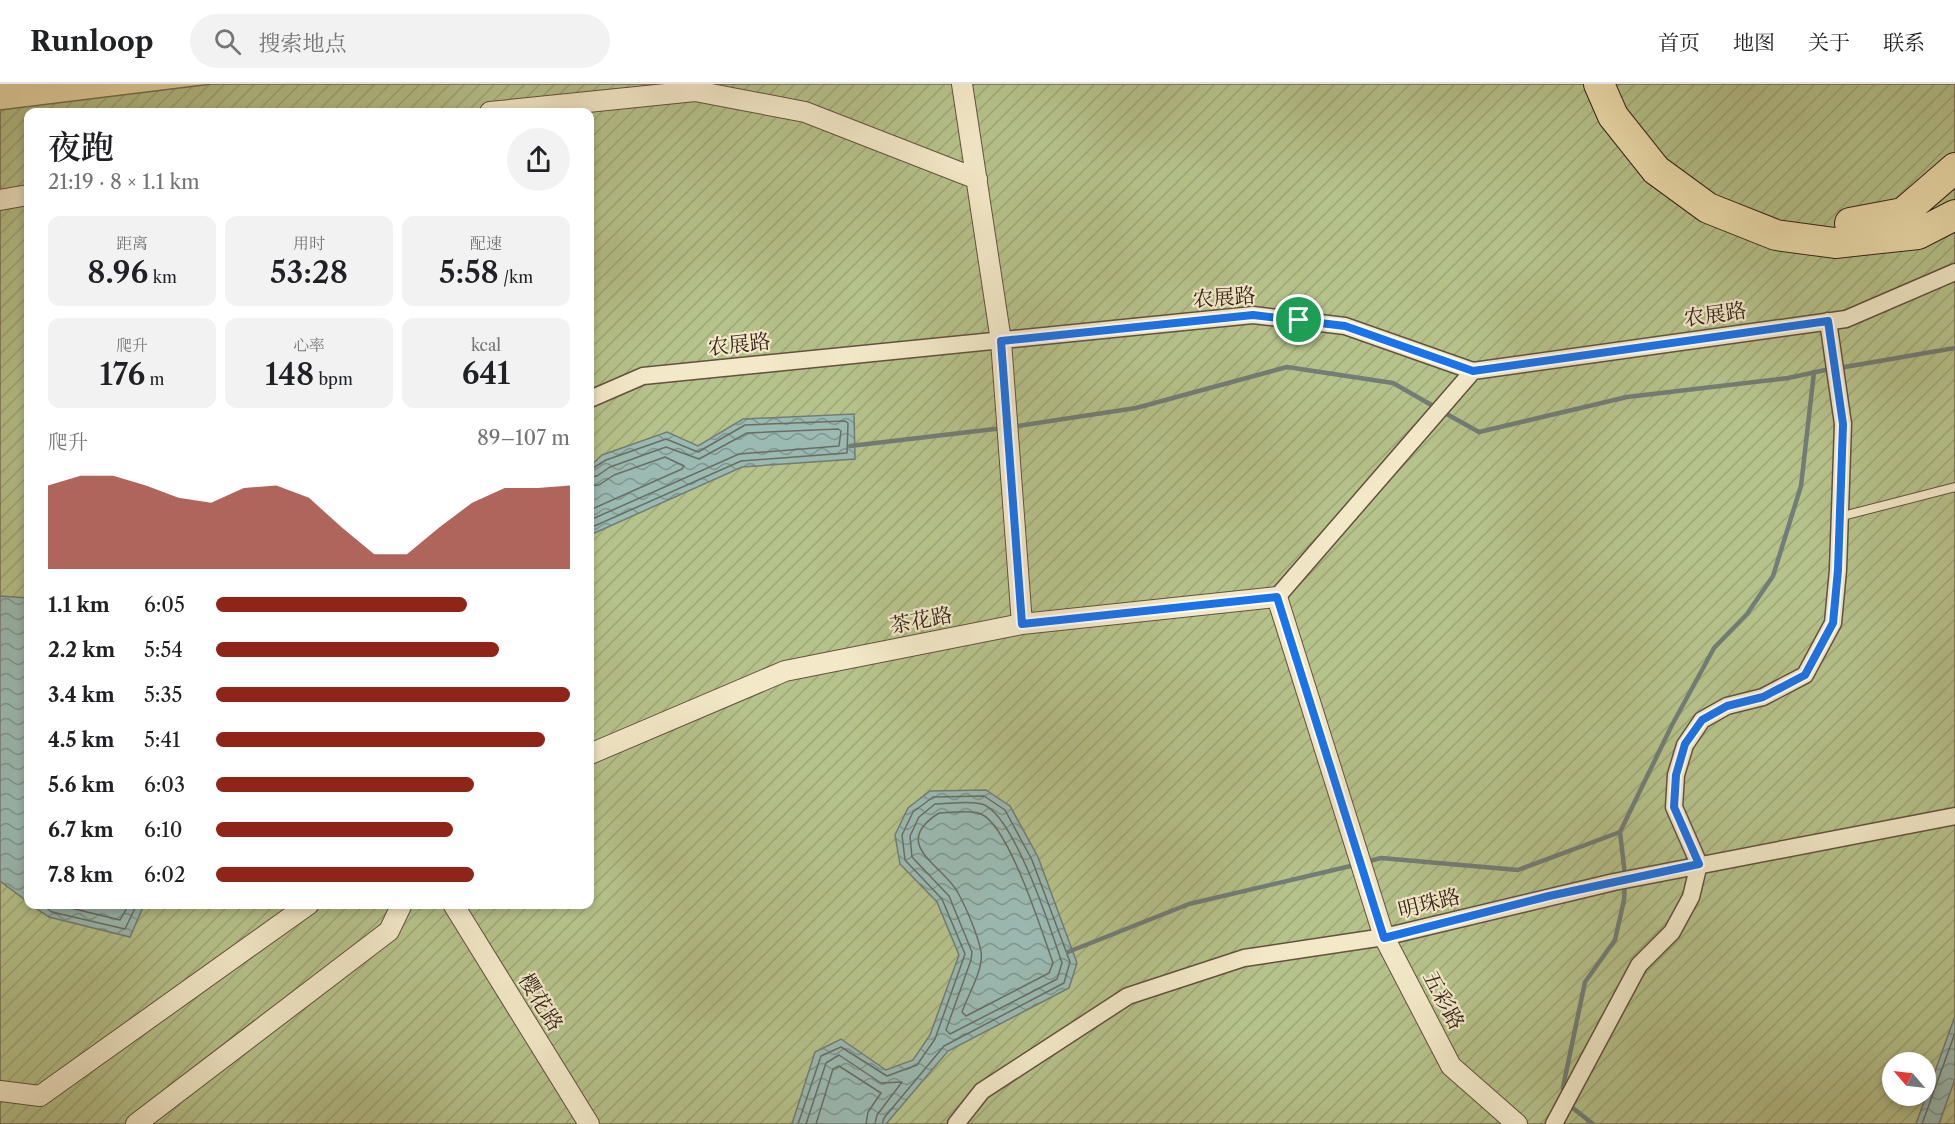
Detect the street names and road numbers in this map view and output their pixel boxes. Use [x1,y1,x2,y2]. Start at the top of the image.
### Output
street label: 农展路 [1192,282,1256,312]
street label: 农展路 [1682,297,1748,331]
street label: 农展路 [706,328,772,360]
street label: 茶花路 [888,602,954,638]
street label: 明珠路 [1395,883,1463,923]
street label: 五彩路 [1418,966,1470,1034]
street label: 樱花路 [514,969,568,1035]

